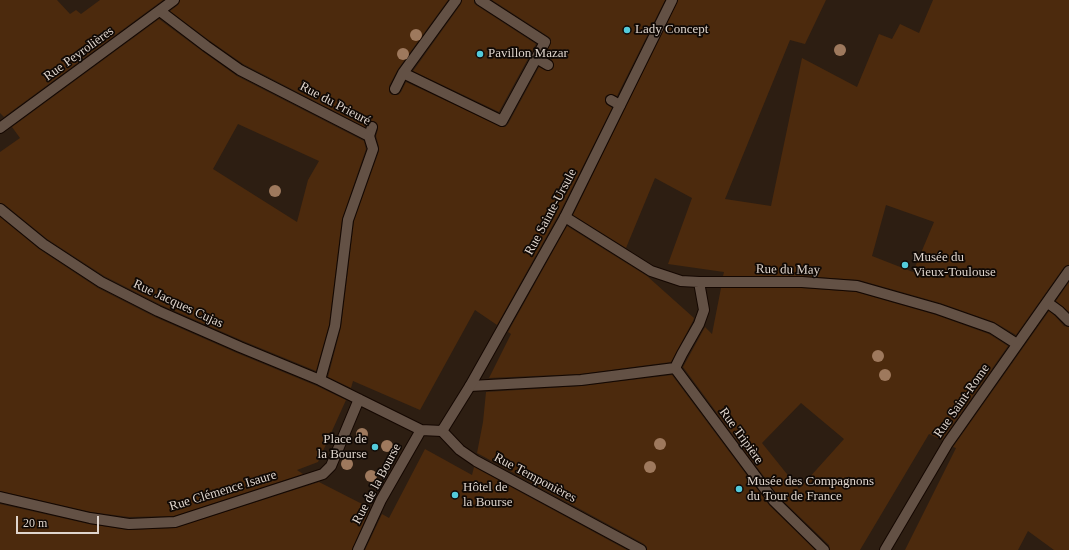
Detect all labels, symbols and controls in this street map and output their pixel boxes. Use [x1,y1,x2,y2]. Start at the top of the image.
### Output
place label: Lady Concept [635,22,708,38]
street label: Rue Peyrolières [41,23,117,85]
marker: Lady Concept [622,25,632,35]
place label: Pavillon Mazar [488,46,568,62]
marker: Pavillon Mazar [475,49,485,59]
street label: Rue du Prieuré [297,79,373,129]
street label: Rue Sainte-Ursule [522,166,580,258]
place label: Musée du Vieux-Toulouse [913,250,996,281]
marker: Musée du Vieux-Toulouse [900,260,910,270]
street label: Rue du May [756,262,820,278]
street label: Rue Jacques Cujas [131,276,225,332]
street label: Rue Saint-Rome [931,361,993,441]
street label: Rue Tripière [715,405,767,467]
place label: Place de la Bourse [318,432,367,463]
street label: Rue de la Bourse [349,441,405,527]
marker: Place de la Bourse [370,442,380,452]
street label: Rue Temponières [491,450,579,506]
street label: Rue Clémence Isaure [168,467,278,515]
place label: Musée des Compagnons du Tour de France [747,474,874,505]
place label: Hôtel de la Bourse [463,480,512,511]
marker: Musée des Compagnons du Tour de France [734,484,744,494]
marker: Hôtel de la Bourse [450,490,460,500]
scale bar [18,508,101,534]
text: 20 m [23,516,47,530]

